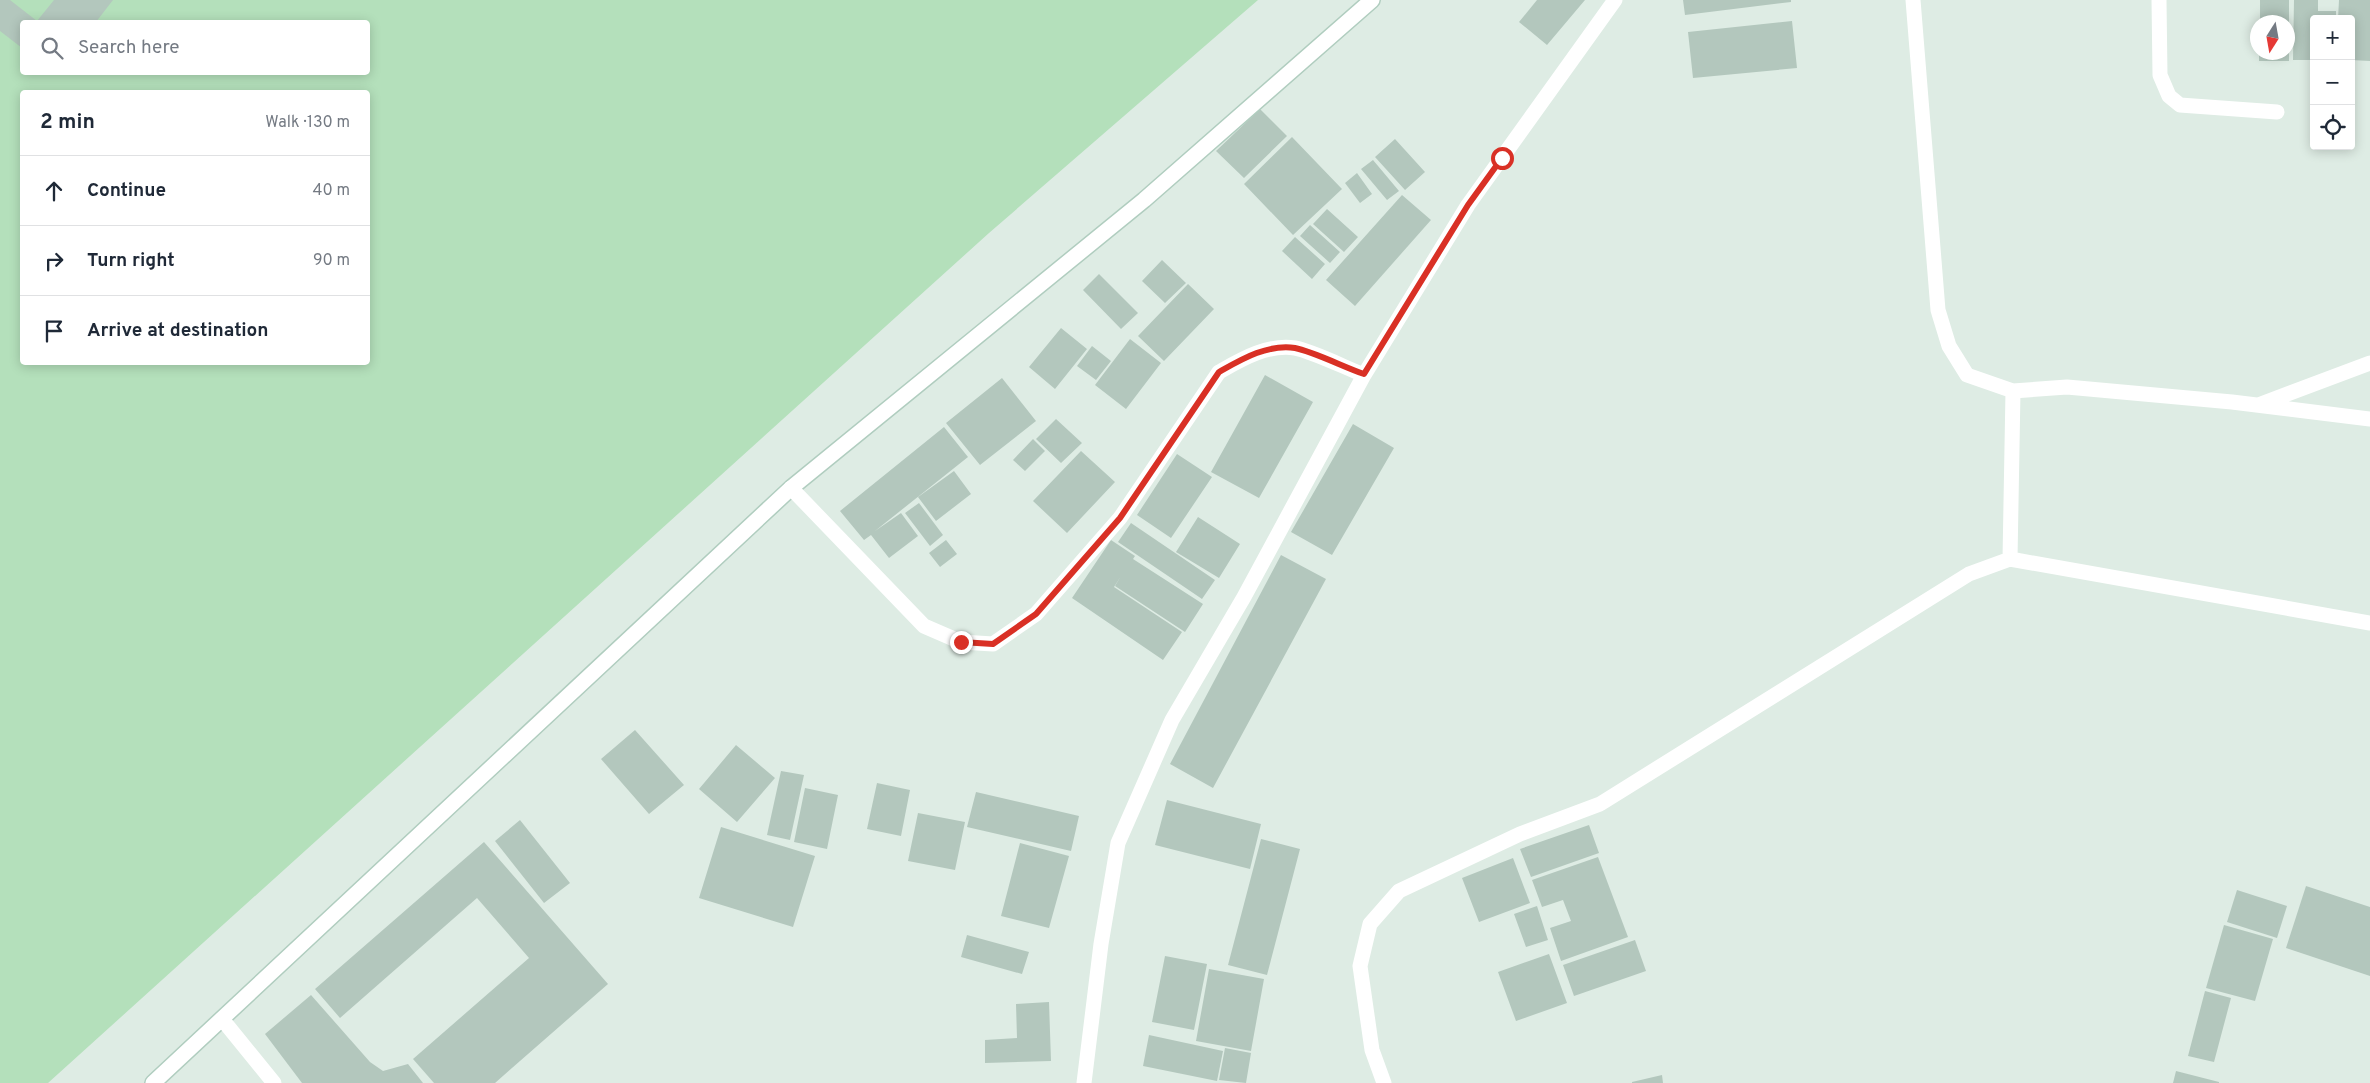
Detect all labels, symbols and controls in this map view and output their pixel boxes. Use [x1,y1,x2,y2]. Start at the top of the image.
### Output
north arrow [2250,15,2295,60]
map controls [2310,15,2355,150]
button: + [2310,15,2355,60]
search box [20,20,370,75]
icon: search [38,34,66,62]
text: Search here [78,36,180,60]
button: − [2310,60,2355,105]
button: locate [2310,105,2355,150]
text: 2 min [40,109,95,136]
text: Walk · 130 m [265,113,350,133]
route start [1491,147,1514,170]
icon: ahead [40,177,68,205]
text: Continue [87,179,166,203]
text: 40 m [312,181,350,201]
icon: right [40,247,68,275]
text: Turn right [87,249,175,273]
text: 90 m [313,251,350,271]
icon: arrive [40,317,68,345]
text: Arrive at destination [87,319,268,343]
route end [950,631,973,654]

